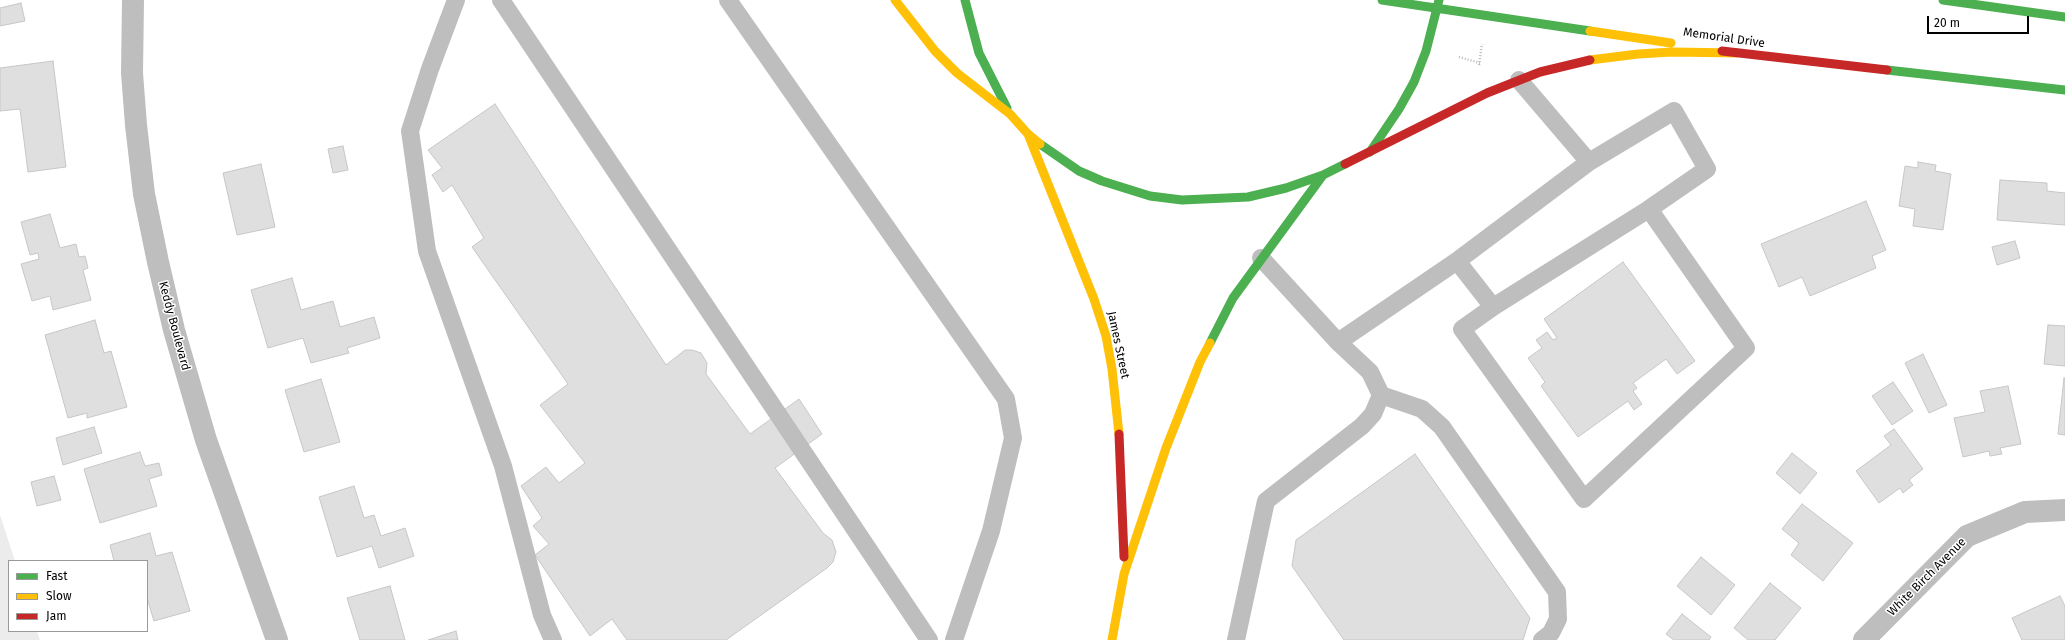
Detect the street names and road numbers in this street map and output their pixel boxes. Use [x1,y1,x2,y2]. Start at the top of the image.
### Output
street label: Memorial Drive [1682,25,1766,51]
street label: Keddy Boulevard [155,280,193,372]
street label: James Street [1104,310,1132,380]
street label: White Birch Avenue [1885,535,1969,619]

